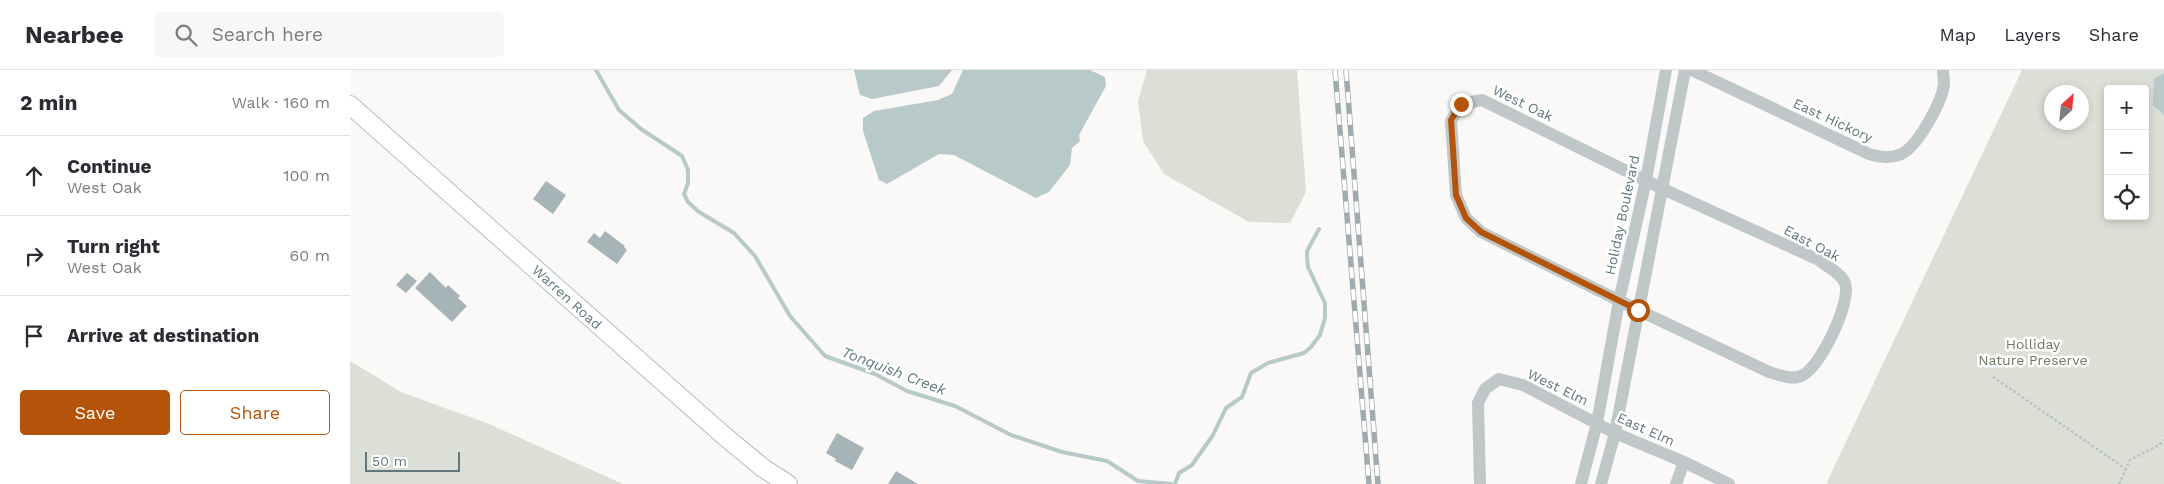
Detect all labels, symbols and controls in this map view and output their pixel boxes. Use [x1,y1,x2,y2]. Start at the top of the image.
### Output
search box [154,12,504,57]
text: Nearbee [25,21,124,49]
icon: search [172,21,200,49]
text: Search here [212,23,323,46]
text: Map [1939,24,1976,45]
text: Layers [2004,24,2061,45]
text: Share [2089,24,2139,45]
street label: West Oak [1490,81,1556,125]
north arrow [2044,85,2089,130]
map controls [2104,85,2149,220]
button: + [2104,85,2149,130]
text: 2 min [20,90,77,115]
text: Walk · 160 m [232,93,330,112]
route end [1450,93,1473,116]
street label: East Hickory [1791,95,1876,146]
button: − [2104,130,2149,175]
street label: Holiday Boulevard [1601,154,1643,276]
text: Continue [67,155,151,178]
icon: ahead [20,162,48,190]
text: 100 m [283,166,330,185]
button: locate [2104,175,2149,220]
text: West Oak [67,178,142,197]
street label: East Oak [1781,222,1843,264]
text: Turn right [67,235,160,258]
icon: right [20,242,48,270]
text: 60 m [290,246,330,265]
text: West Oak [67,258,142,277]
street label: Warren Road [529,262,605,332]
route start [1627,299,1650,322]
icon: arrive [20,322,48,350]
text: Arrive at destination [67,324,259,347]
park label: Holliday Nature Preserve [1978,336,2088,368]
water label: Tonquish Creek [839,343,949,399]
street label: West Elm [1525,365,1591,409]
button: Save [20,390,170,435]
button: Share [180,390,330,435]
street label: East Elm [1615,409,1677,449]
scale bar [365,449,460,472]
text: 50 m [372,453,407,469]

